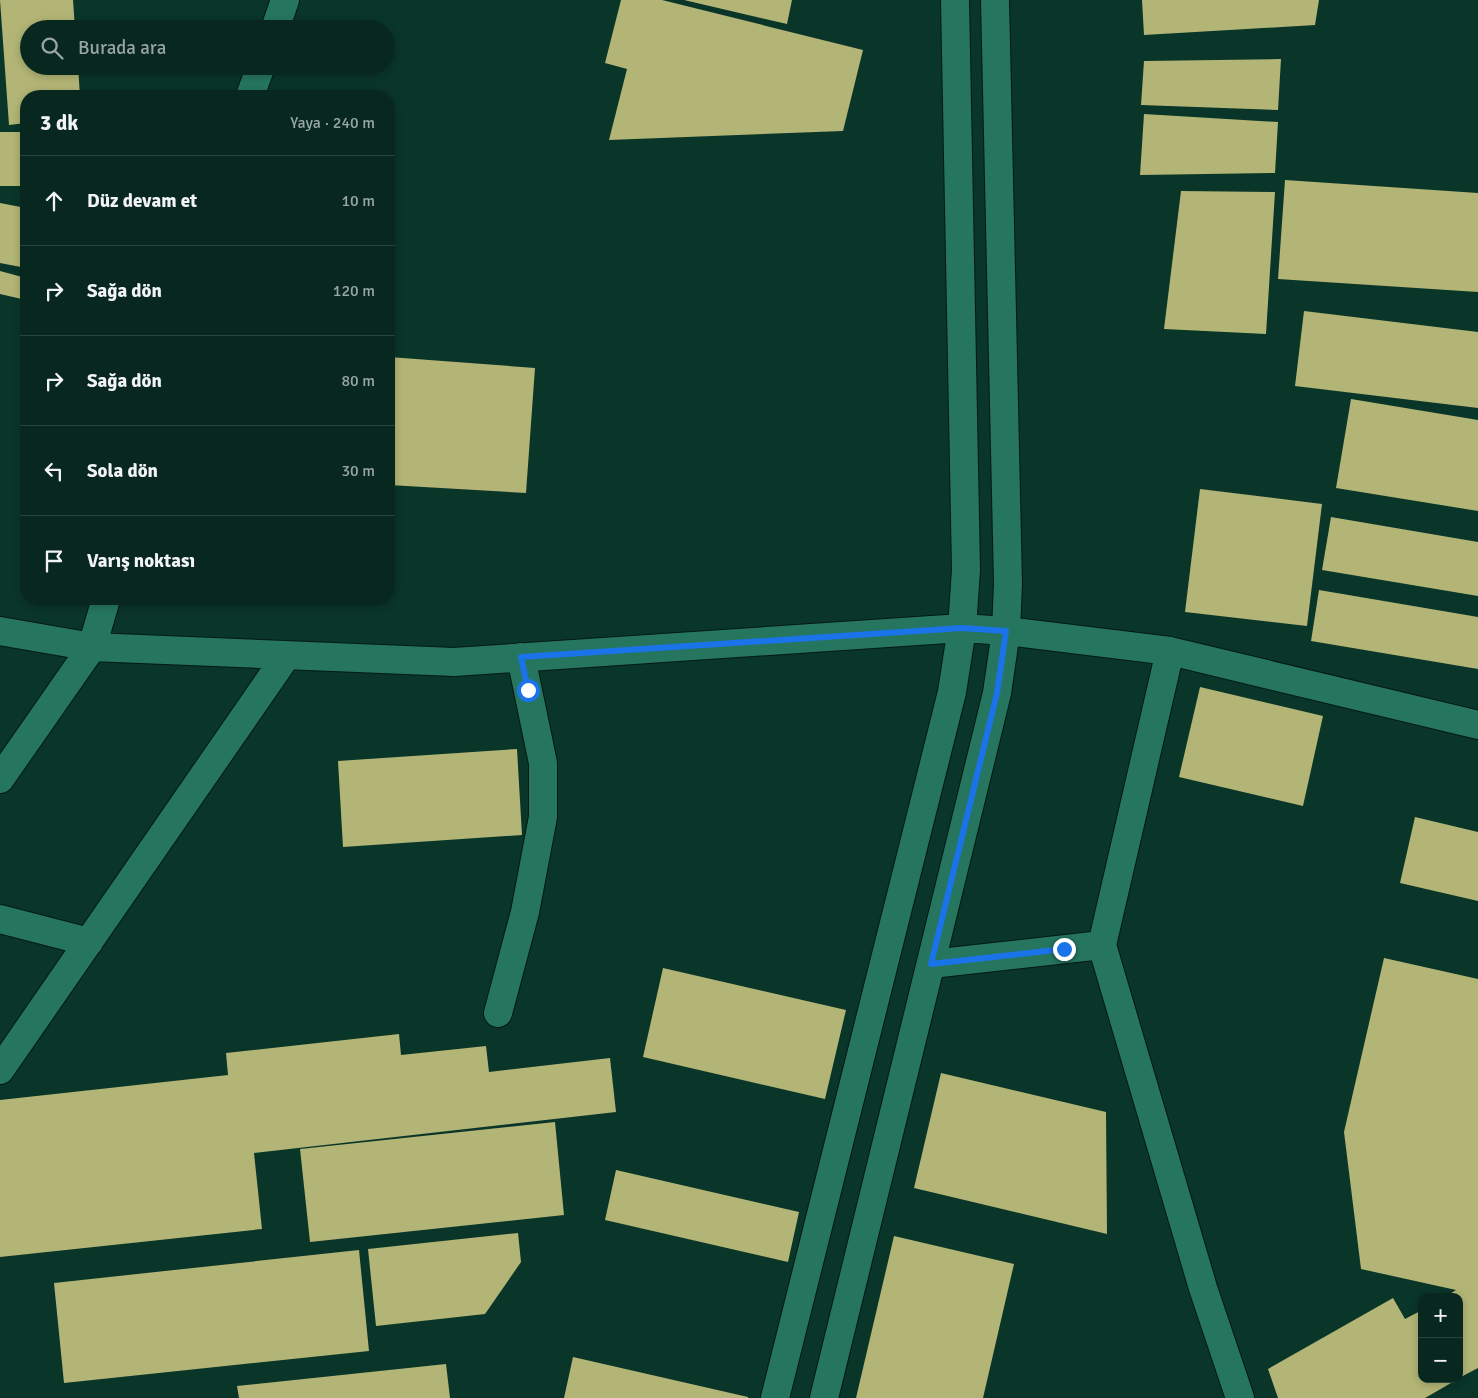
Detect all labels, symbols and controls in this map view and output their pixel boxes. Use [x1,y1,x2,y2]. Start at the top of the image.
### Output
search box [20,20,395,75]
icon: search [38,34,66,62]
text: Burada ara [78,36,166,60]
text: 3 dk [40,110,78,136]
text: Yaya · 240 m [290,113,375,133]
icon: ahead [40,187,68,215]
text: Düz devam et [87,189,197,213]
text: 10 m [341,191,375,211]
icon: right [40,277,68,305]
text: Sağa dön [87,279,162,303]
text: 120 m [333,281,375,301]
icon: right [40,367,68,395]
text: Sağa dön [87,369,162,393]
text: 80 m [341,371,375,391]
icon: left [40,457,68,485]
text: Sola dön [87,459,158,483]
text: 30 m [341,461,375,481]
icon: arrive [40,547,68,575]
text: Varış noktası [87,549,195,573]
route start [517,679,540,702]
route end [1053,938,1076,961]
map controls [1418,1293,1463,1383]
button: + [1418,1293,1463,1338]
button: − [1418,1338,1463,1383]

